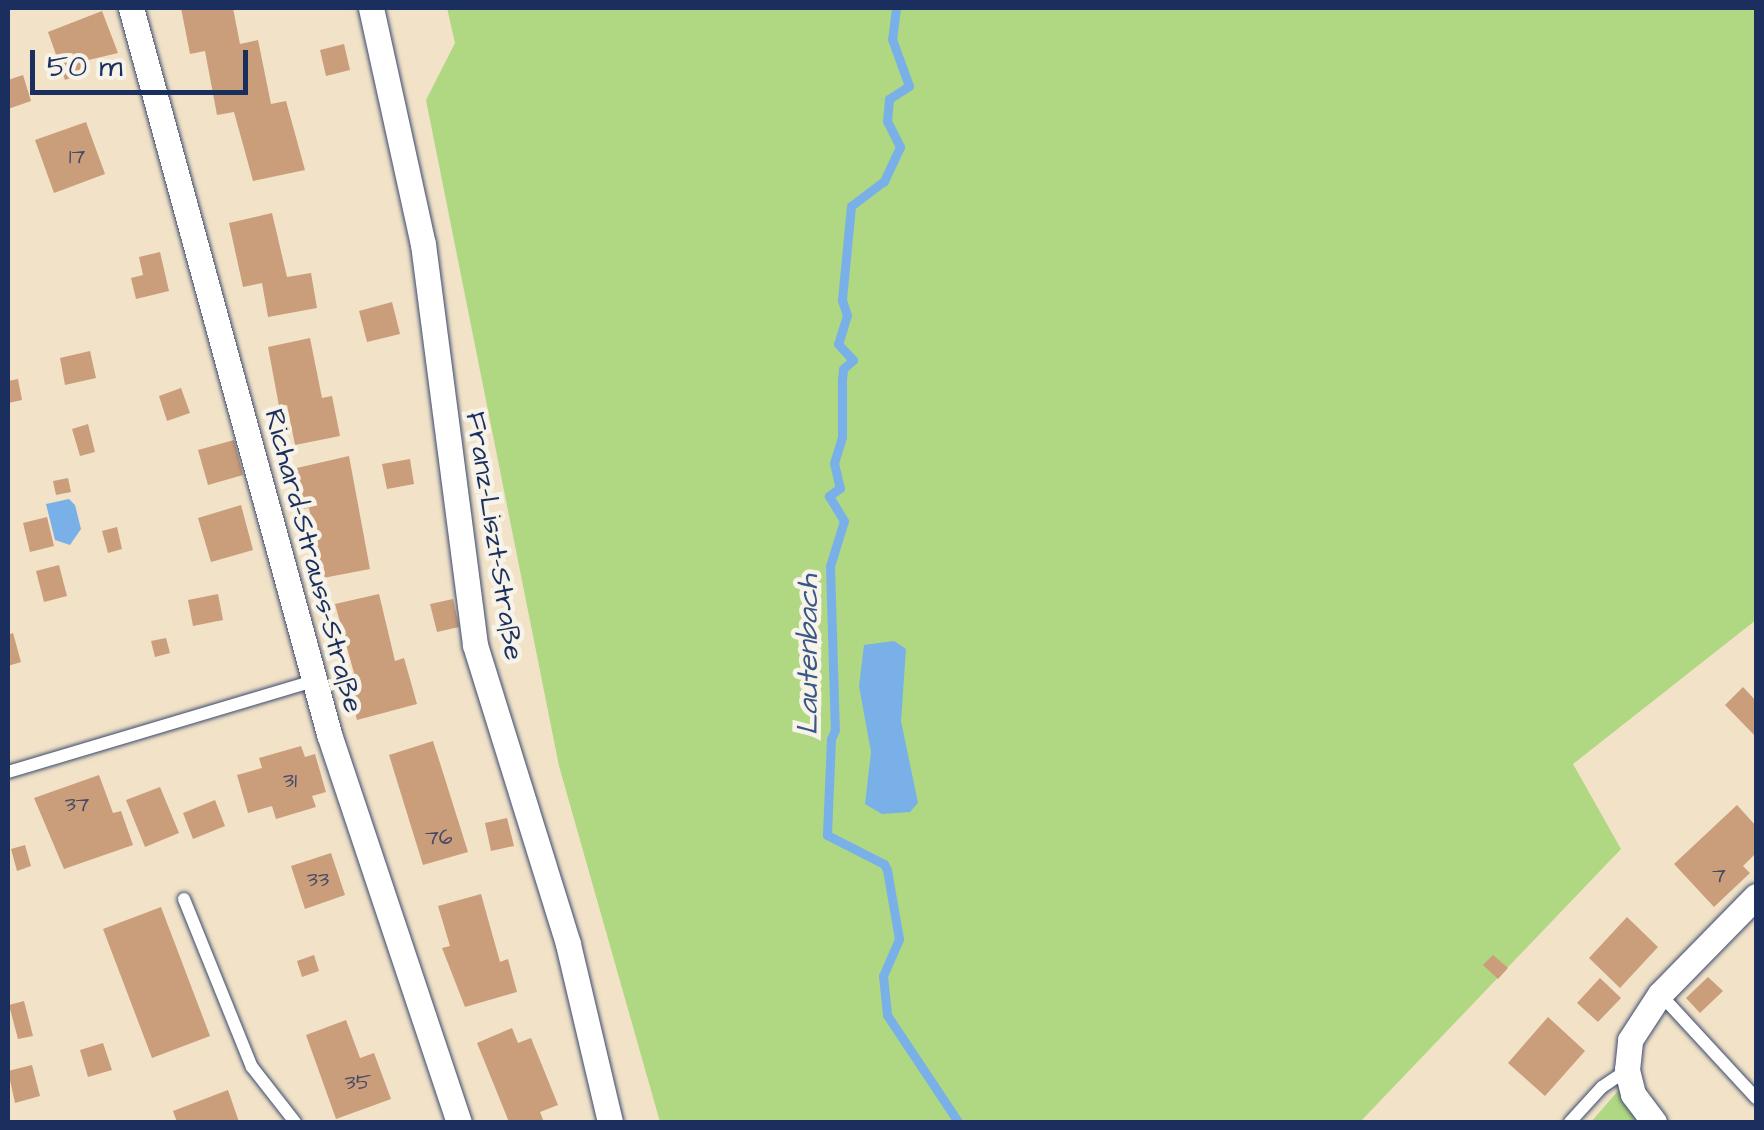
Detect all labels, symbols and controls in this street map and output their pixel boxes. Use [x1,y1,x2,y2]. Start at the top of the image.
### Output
scale bar [35,30,252,92]
text: 50 m [47,46,123,88]
house number: 17 [69,144,85,170]
street label: Richard-Strauss-Straße [256,406,370,716]
street label: Franz-Liszt-Straße [458,409,530,663]
water label: Lautenbach [790,575,826,735]
house number: 31 [283,768,297,794]
house number: 37 [65,792,89,818]
house number: 76 [425,825,453,851]
house number: 7 [1712,863,1726,889]
house number: 33 [307,867,329,893]
house number: 35 [345,1070,371,1096]

